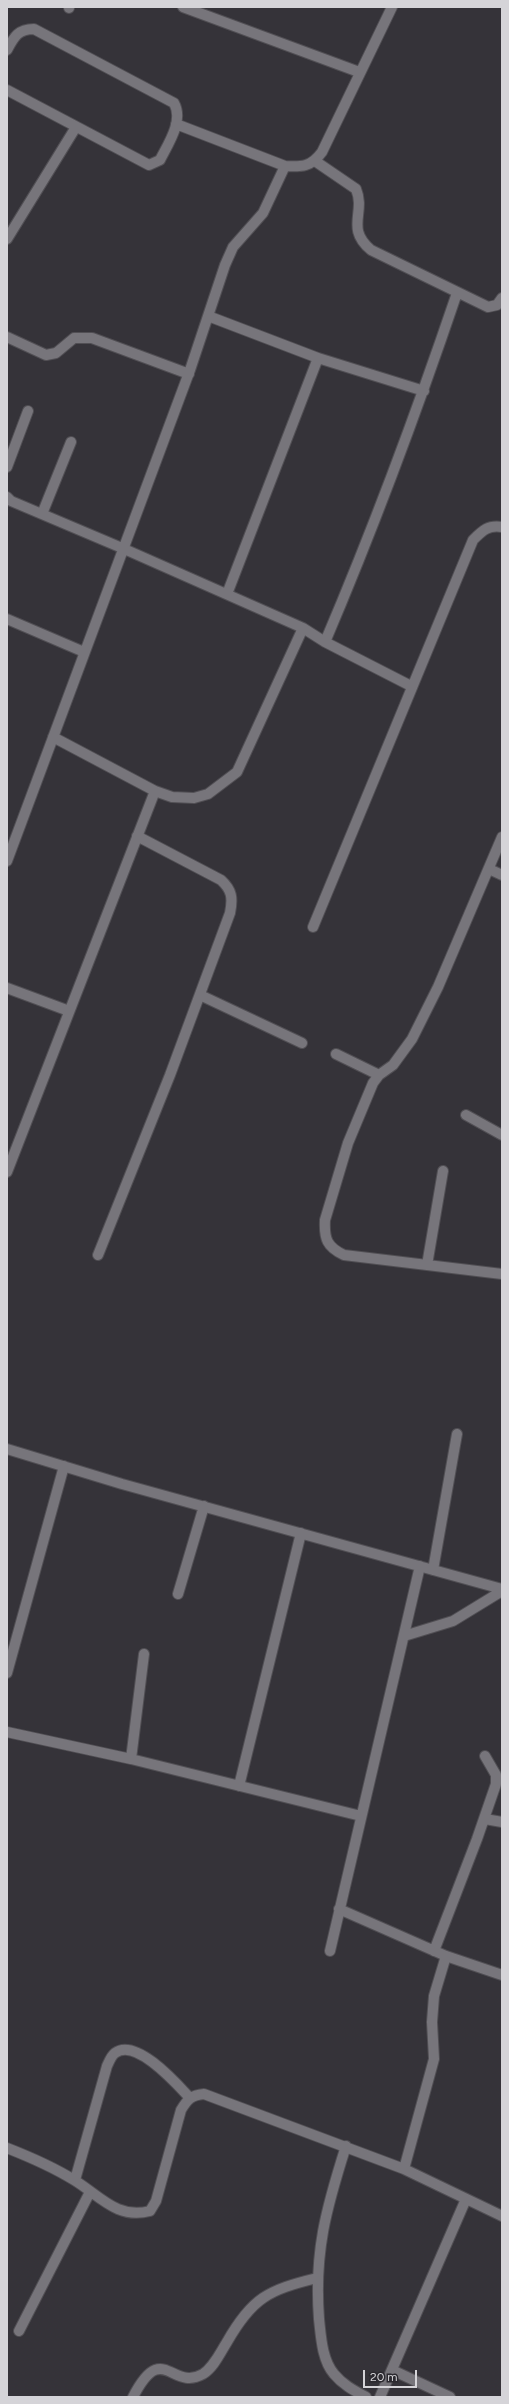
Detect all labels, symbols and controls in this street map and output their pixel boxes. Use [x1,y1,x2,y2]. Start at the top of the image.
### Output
scale bar [365,2362,419,2388]
text: 20 m [370,2370,398,2384]

